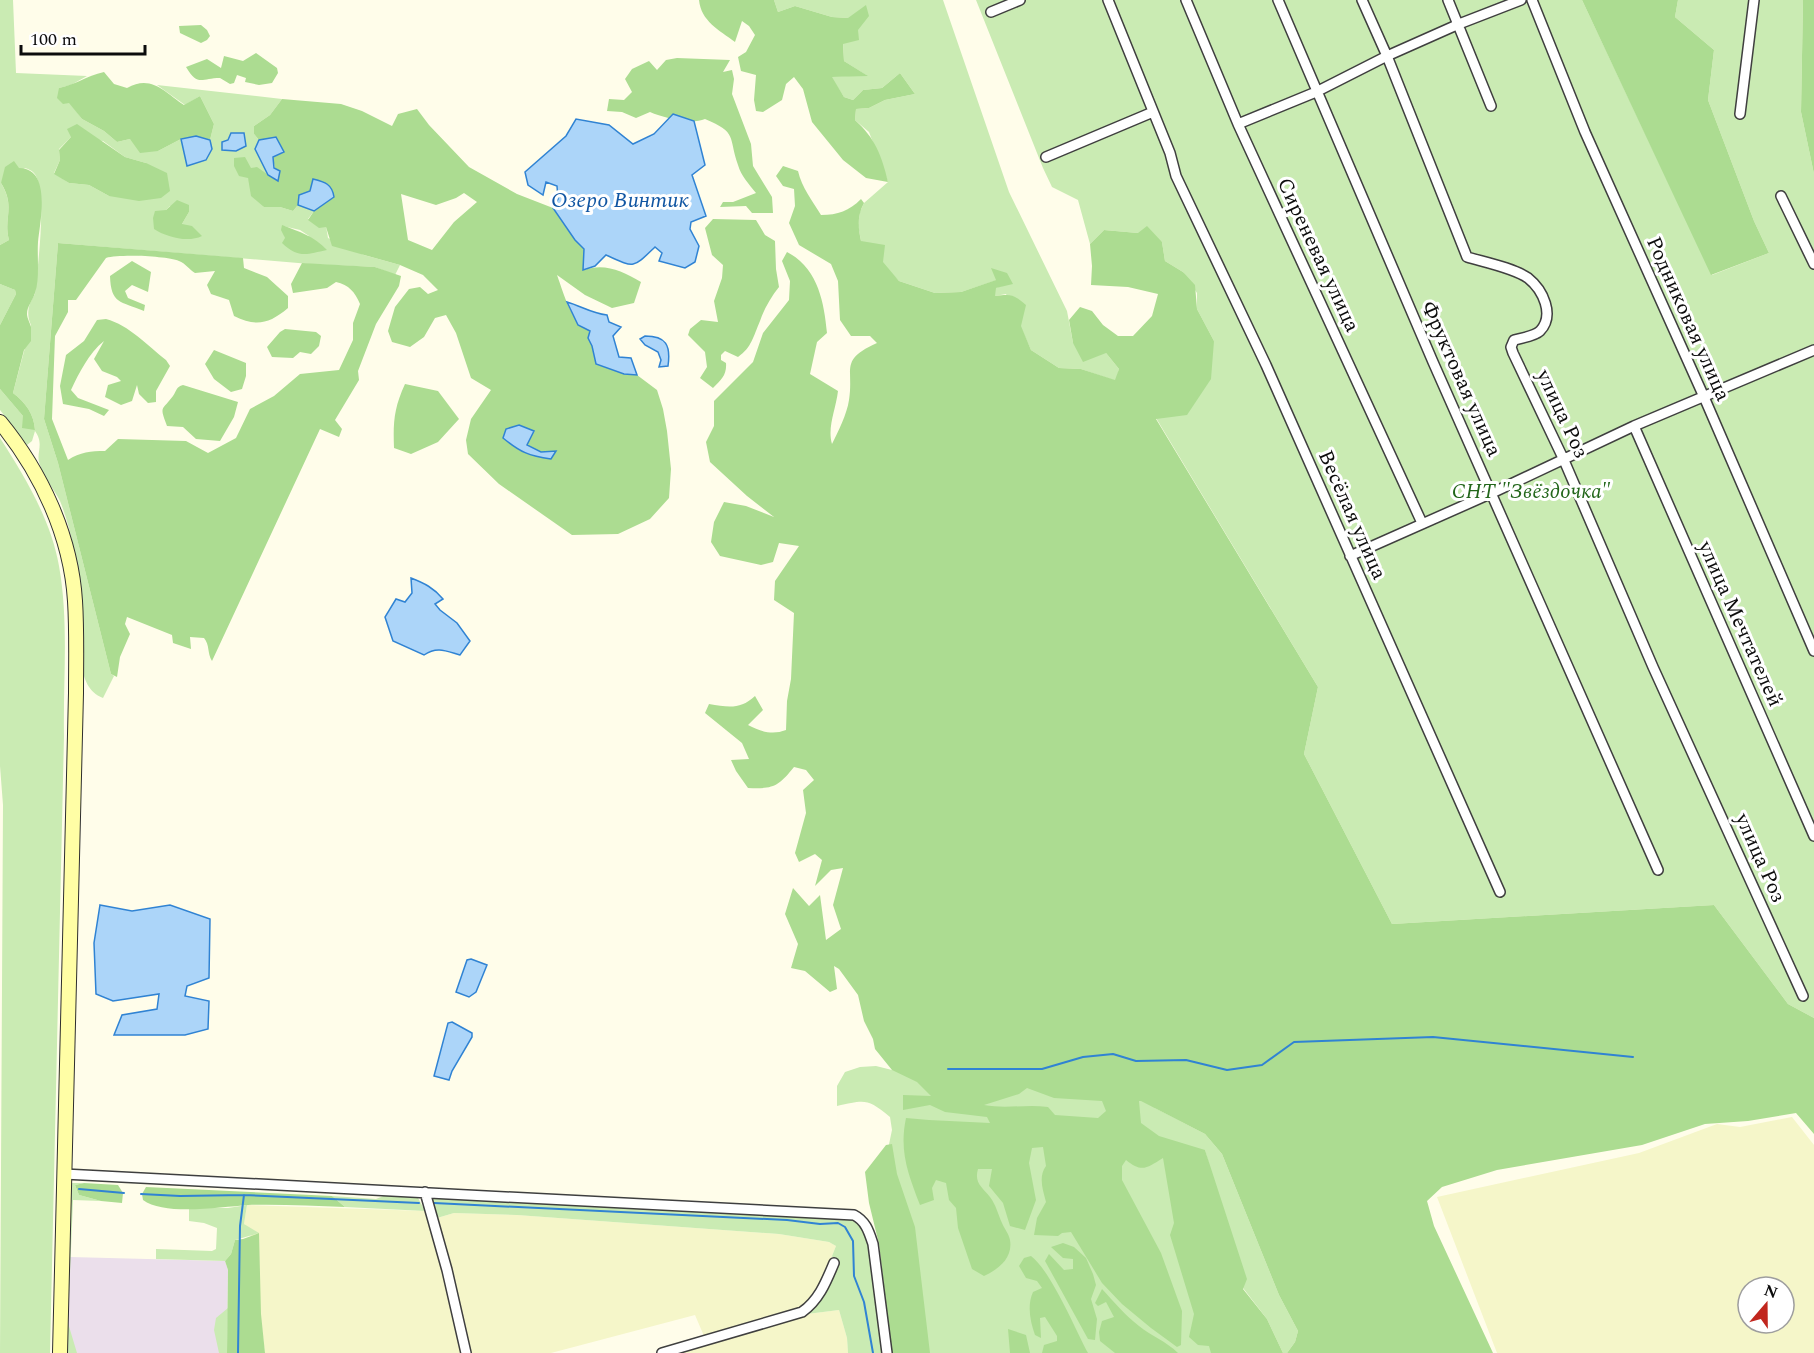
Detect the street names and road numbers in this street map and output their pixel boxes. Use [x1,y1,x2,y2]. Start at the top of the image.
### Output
street label: Сиреневая улица [1268,172,1368,338]
street label: Родниковая улица [1637,232,1739,407]
street label: Фруктовая улица [1412,296,1510,463]
street label: улица Роз [1527,363,1597,464]
street label: Весёлая улица [1309,445,1395,586]
street label: улица Мечтателей [1689,535,1791,712]
street label: улица Роз [1726,807,1794,908]

